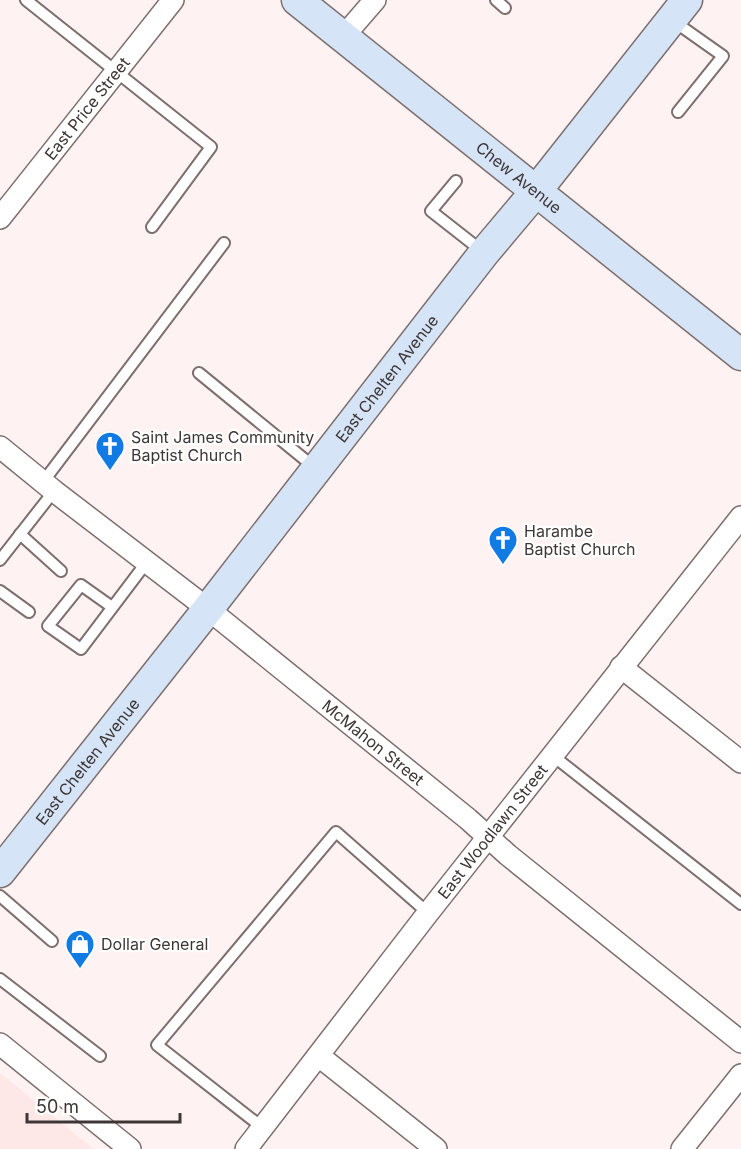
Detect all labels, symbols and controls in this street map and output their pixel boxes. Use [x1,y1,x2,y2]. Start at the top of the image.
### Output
street label: East Price Street [40,53,134,164]
street label: Chew Avenue [472,137,566,218]
street label: East Chelten Avenue [331,311,442,446]
place label: Saint James Community Baptist Church [131,427,314,465]
church icon: Saint James Community Baptist Church [94,430,126,472]
place label: Harambe Baptist Church [524,521,636,559]
church icon: Harambe Baptist Church [487,524,519,566]
street label: East Chelten Avenue [31,694,144,829]
street label: McMahon Street [318,695,428,790]
street label: East Woodlawn Street [433,760,552,903]
shop icon: Dollar General [64,928,96,970]
place label: Dollar General [101,934,208,954]
scale bar [27,1086,180,1124]
text: 50 m [36,1096,79,1117]

